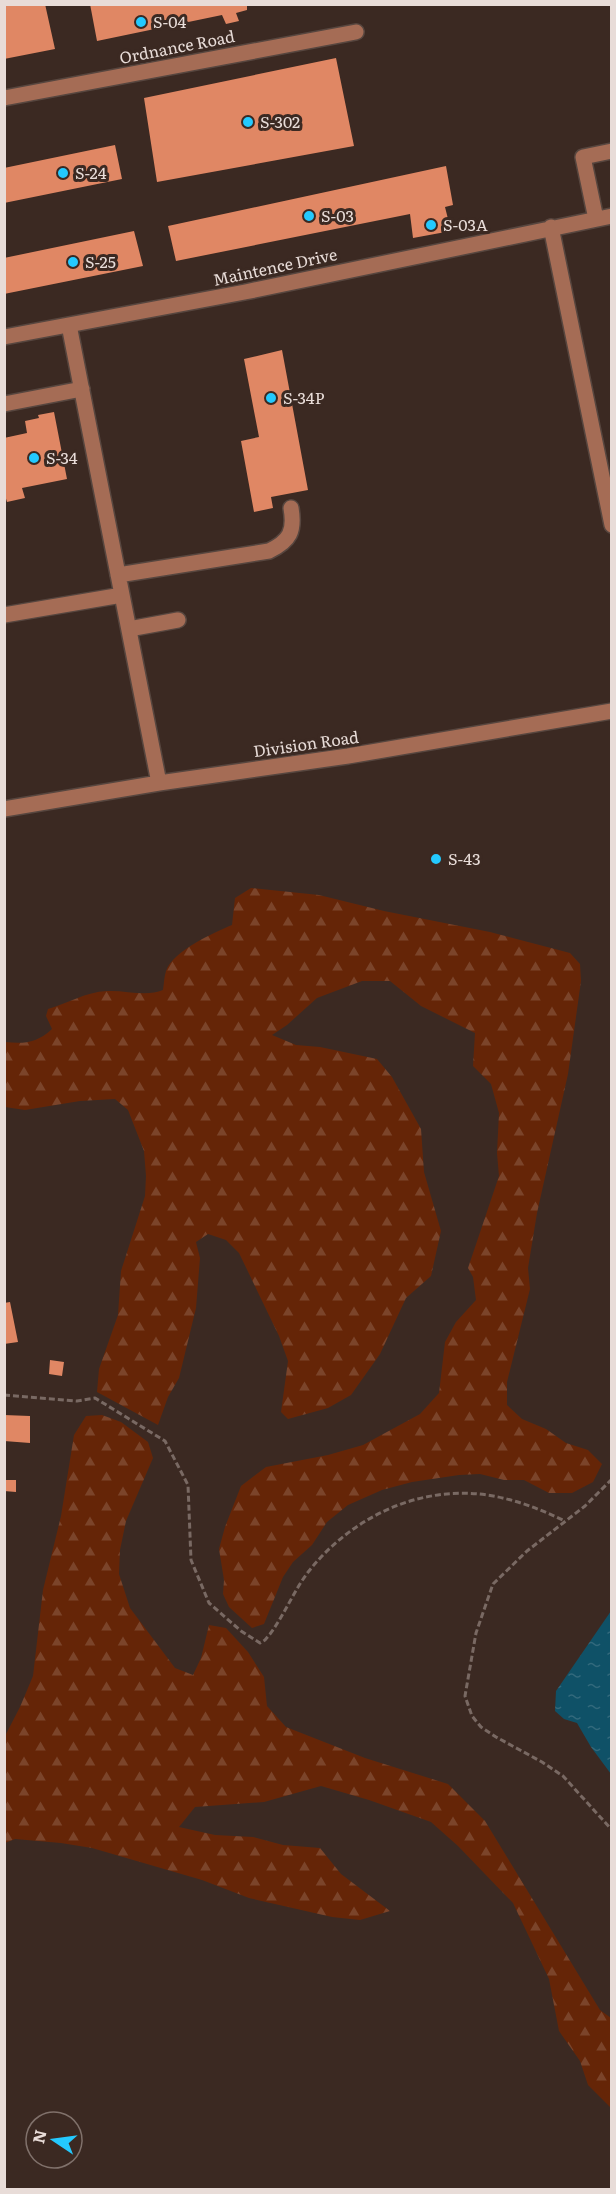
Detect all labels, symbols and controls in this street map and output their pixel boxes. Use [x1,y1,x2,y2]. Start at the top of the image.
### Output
place label: S-04 [153,9,186,33]
marker: S-04 [134,15,148,29]
street label: Ordnance Road [117,23,237,69]
place label: S-302 [260,109,300,133]
marker: S-302 [241,115,255,129]
place label: S-24 [75,160,107,184]
marker: S-24 [56,166,70,180]
place label: S-03 [321,203,354,227]
marker: S-03 [302,209,316,223]
place label: S-03A [443,212,488,236]
marker: S-03A [424,218,438,232]
street label: Maintence Drive [211,241,339,291]
place label: S-25 [85,249,116,273]
marker: S-25 [66,255,80,269]
place label: S-34P [283,385,325,409]
marker: S-34P [264,391,278,405]
place label: S-34 [46,445,78,469]
marker: S-34 [27,451,41,465]
street label: Division Road [252,724,360,762]
place label: S-43 [448,846,481,870]
marker: S-43 [429,852,443,866]
north arrow [24,2110,84,2170]
text: N [25,2127,52,2146]

